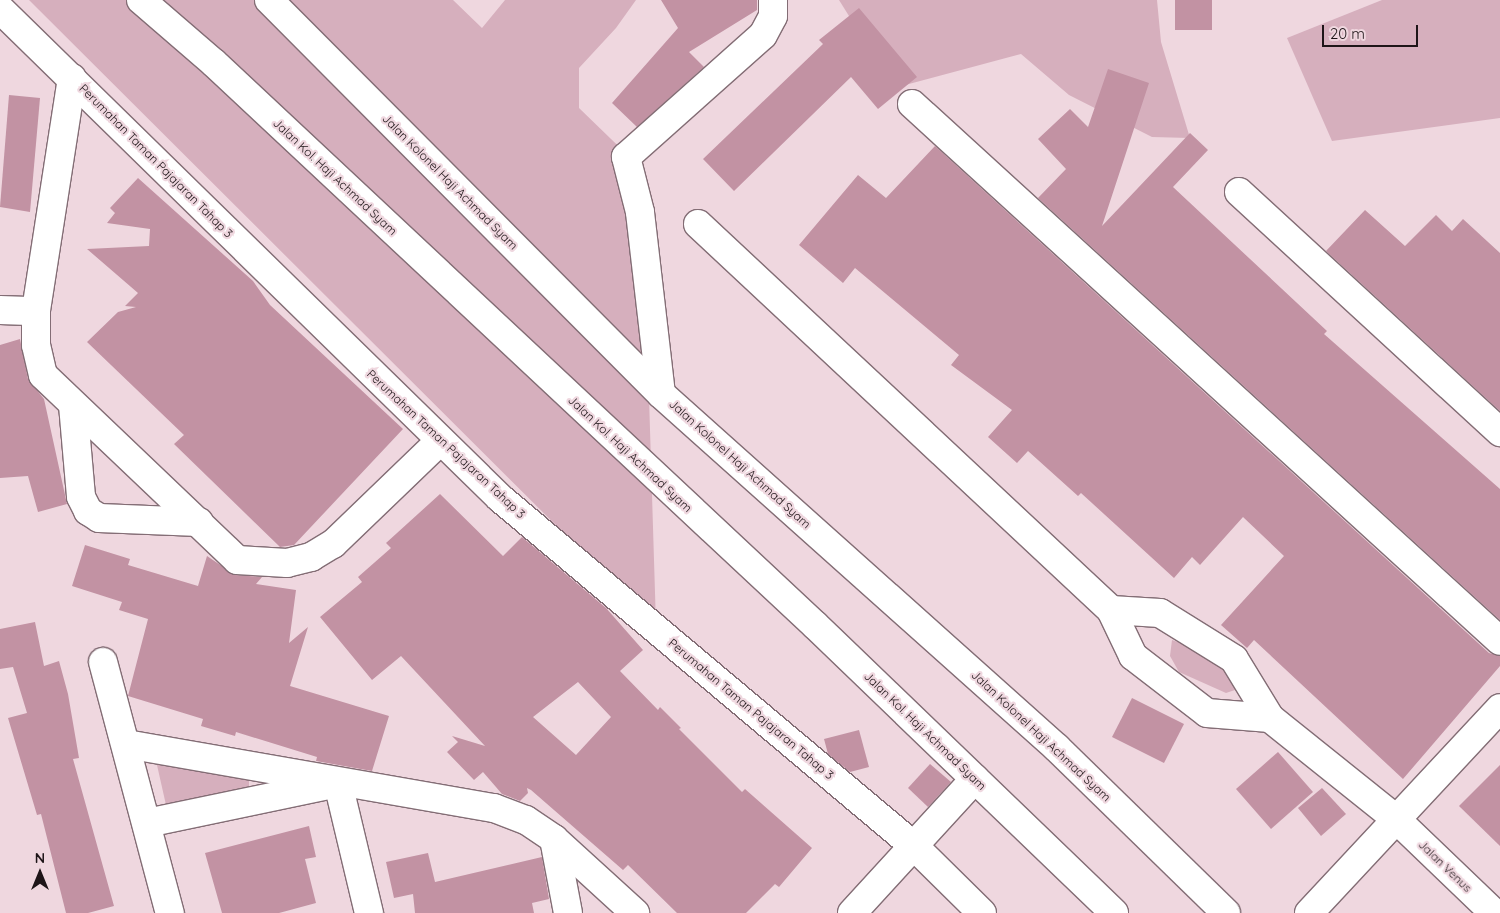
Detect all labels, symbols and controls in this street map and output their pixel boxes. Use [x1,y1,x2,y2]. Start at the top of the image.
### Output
scale bar [1325,15,1421,47]
text: 20 m [1330,24,1365,43]
street label: Perumahan Taman Pajajaran Tahap 3 [76,81,236,241]
street label: Jalan Kolonel Haji Achmad Syam [379,111,521,253]
street label: Jalan Kol. Haji Achmad Syam [270,116,400,238]
street label: Perumahan Taman Pajajaran Tahap 3 [364,367,528,521]
street label: Jalan Kol. Haji Achmad Syam [565,393,695,515]
street label: Jalan Kolonel Haji Achmad Syam [666,397,814,531]
street label: Perumahan Taman Pajajaran Tahap 3 [666,636,836,782]
street label: Jalan Kolonel Haji Achmad Syam [968,667,1114,805]
street label: Jalan Kol. Haji Achmad Syam [861,669,989,793]
street label: Jalan Venus [1415,837,1475,895]
north arrow [15,848,65,898]
text: N [35,849,45,867]

